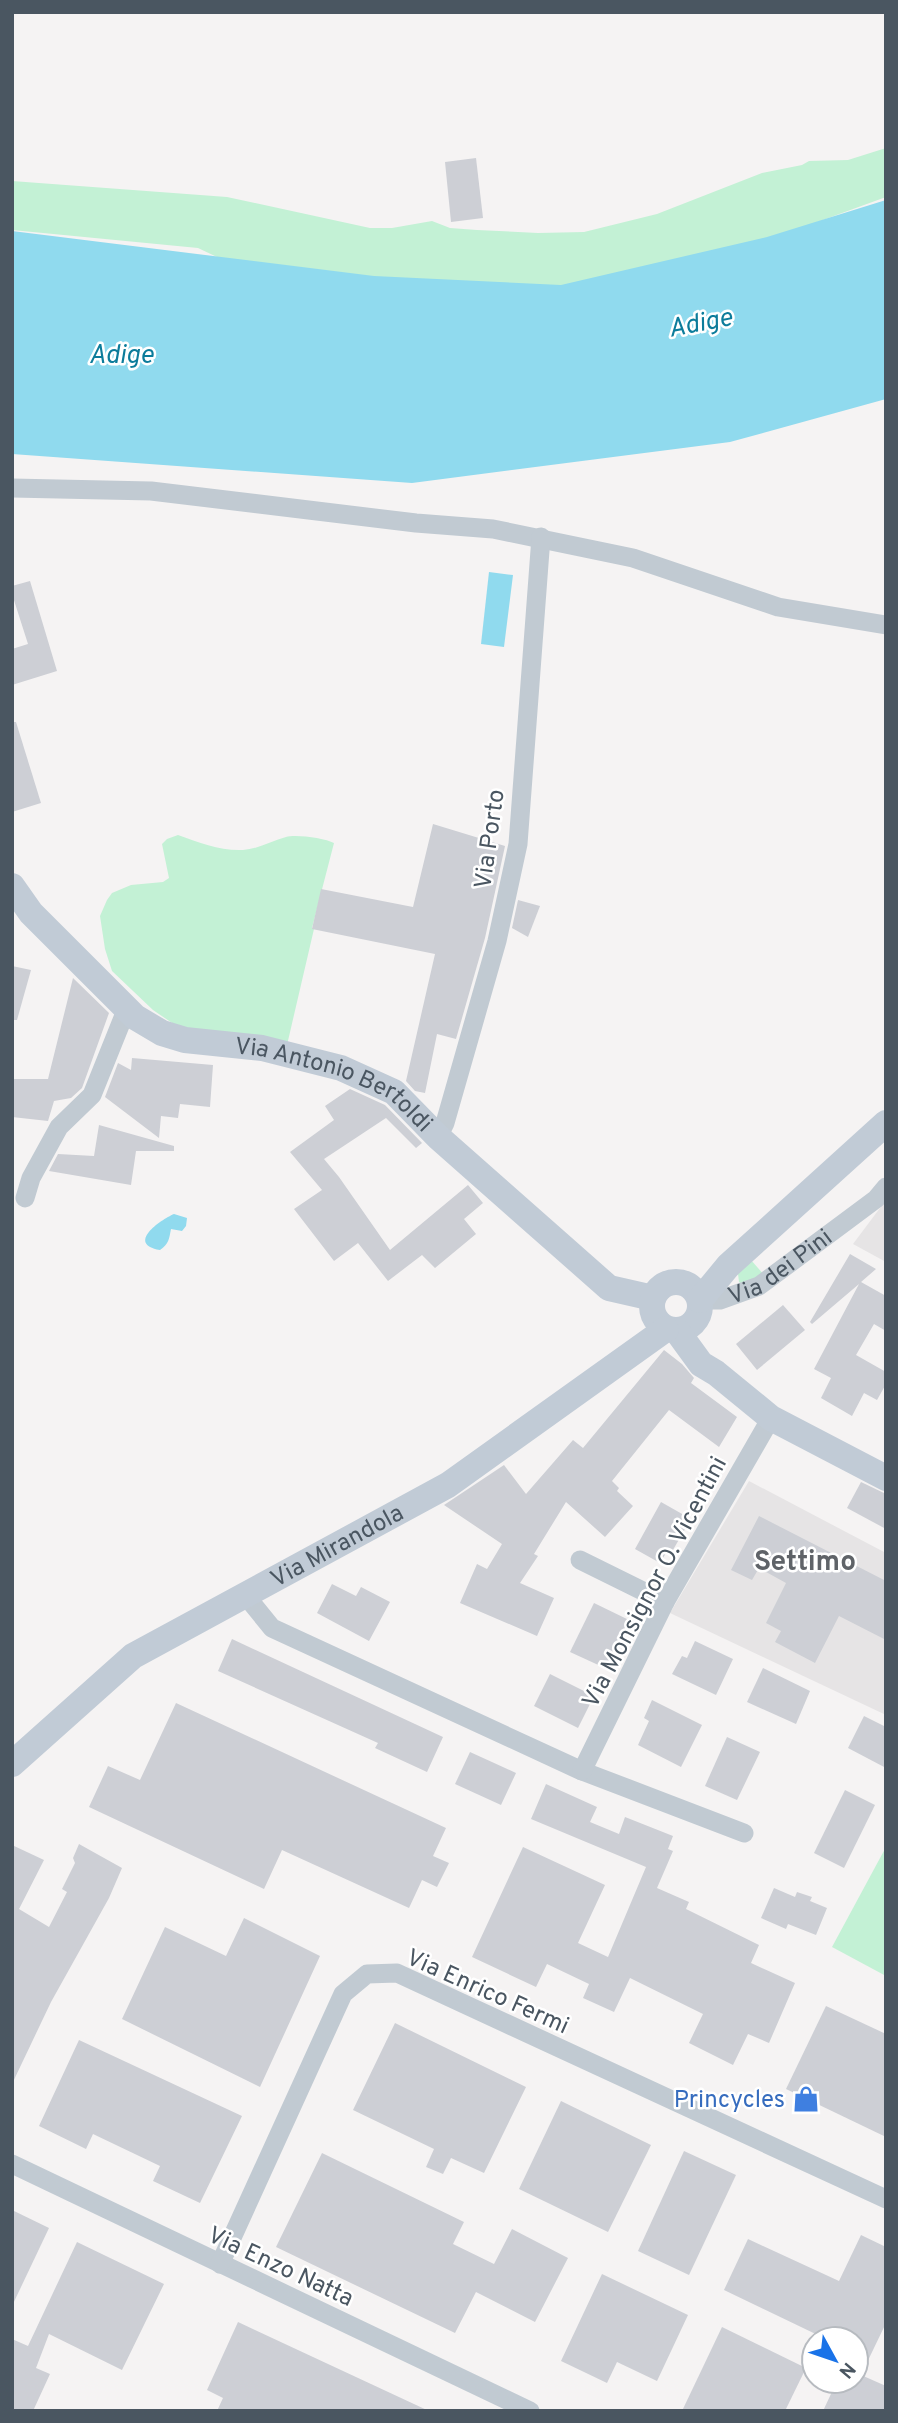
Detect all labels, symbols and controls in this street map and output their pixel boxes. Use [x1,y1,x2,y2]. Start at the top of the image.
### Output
water label: Adige [666,302,736,347]
water label: Adige [89,340,154,373]
street label: Via Porto [469,787,513,891]
street label: Via Antonio Bertoldi [233,1032,438,1139]
street label: Via dei Pini [725,1224,839,1313]
street label: Via Monsignor O. Vicentini [577,1452,735,1714]
street label: Via Mirandola [266,1499,409,1595]
district label: Settimo [754,1545,856,1581]
street label: Via Enrico Fermi [401,1944,573,2042]
shop icon: Princycles [791,2084,821,2114]
place label: Princycles [674,2086,785,2116]
street label: Via Enzo Natta [202,2221,358,2315]
north arrow [800,2325,870,2395]
text: N [833,2357,860,2383]

